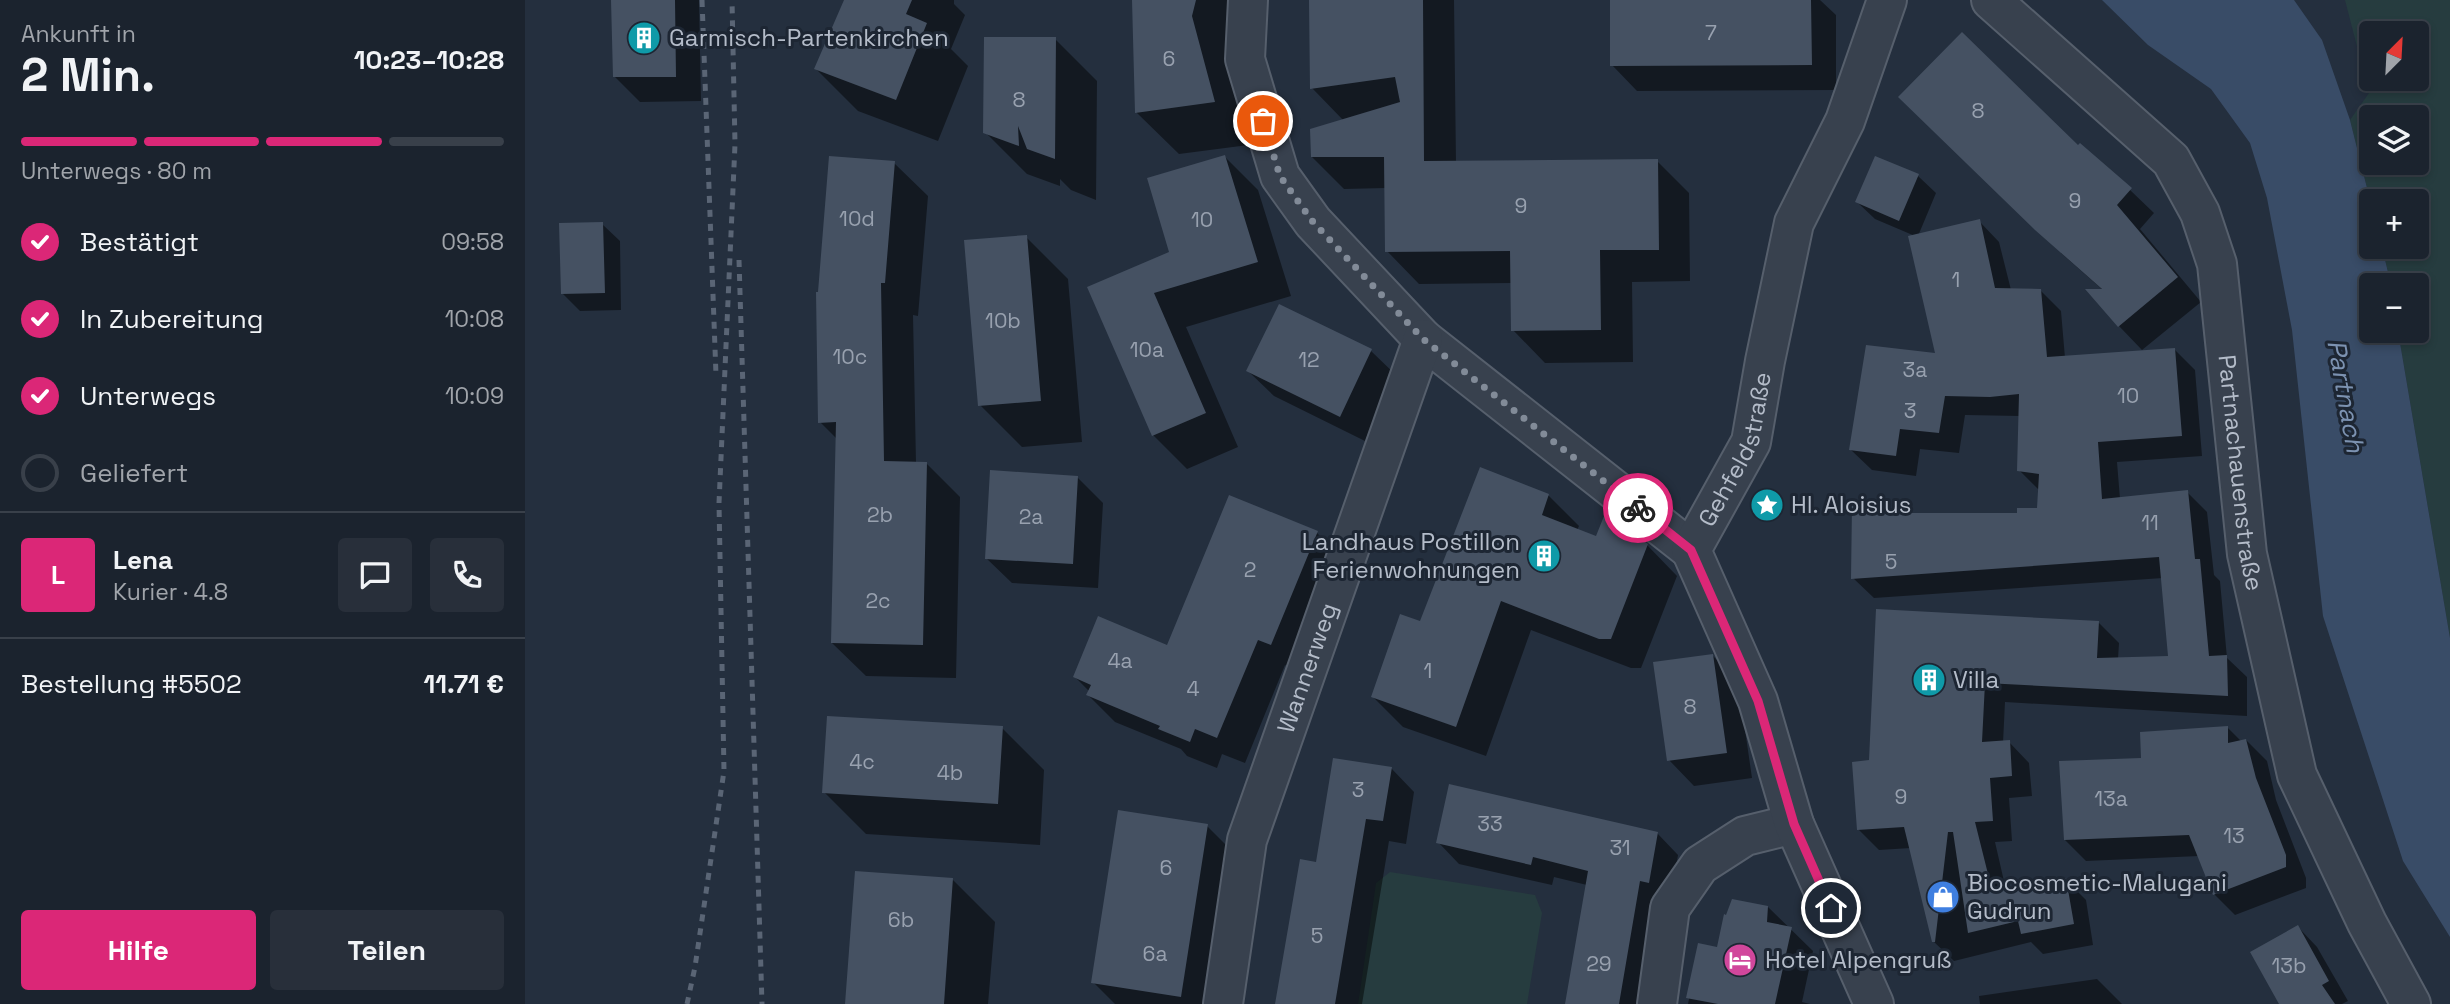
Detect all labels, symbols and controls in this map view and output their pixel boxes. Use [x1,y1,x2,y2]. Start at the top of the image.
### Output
text: Ankunft in [21,19,136,49]
building icon: Garmisch-Partenkirchen [625,19,663,57]
house number: 7 [1705,19,1717,46]
north arrow [2359,21,2429,91]
map controls [2359,21,2429,343]
place label: Garmisch-Partenkirchen [669,22,949,53]
text: 10:23–10:28 [354,43,504,77]
house number: 6 [1163,45,1175,72]
text: 2 Min. [21,46,155,104]
house number: 8 [1012,86,1026,113]
pin [1233,91,1293,151]
house number: 8 [1971,97,1985,124]
icon: bag [1244,102,1282,140]
button: layers [2359,105,2429,175]
text: Unterwegs · 80 m [21,156,212,186]
house number: 9 [2069,187,2081,214]
button: + [2359,189,2429,259]
house number: 9 [1515,192,1527,219]
house number: 10d [839,205,875,232]
house number: 10 [1191,206,1213,233]
icon: check [21,223,59,261]
text: Bestätigt [80,225,199,259]
text: 09:58 [441,227,504,257]
house number: 1 [1952,266,1960,293]
button: − [2359,273,2429,343]
icon: check [21,300,59,338]
text: In Zubereitung [80,302,264,336]
text: 10:08 [445,304,504,334]
house number: 10b [985,307,1021,334]
house number: 10a [1130,336,1164,363]
water label: Partnach [2319,337,2373,456]
house number: 10c [833,343,867,370]
house number: 12 [1298,346,1320,373]
street label: Partnachauenstraße [2211,353,2271,594]
house number: 3a [1903,356,1927,383]
street label: Gehfeldstraße [1691,370,1778,532]
icon: check [21,377,59,415]
text: Unterwegs [80,379,216,413]
text: 10:09 [445,381,504,411]
house number: 10 [2117,382,2139,409]
house number: 3 [1904,397,1916,424]
text: Geliefert [80,456,188,490]
courier [1603,473,1673,543]
place icon: Hl. Aloisius [1748,486,1786,524]
icon: bike [1619,489,1657,527]
place label: Hl. Aloisius [1791,489,1911,520]
house number: 2b [867,501,893,528]
house number: 2a [1019,503,1043,530]
house number: 11 [2141,509,2159,536]
place label: Landhaus Postillon Ferienwohnungen [1302,526,1520,585]
building icon: Landhaus Postillon Ferienwohnungen [1525,537,1563,575]
button: chat [338,538,412,612]
button: phone [430,538,504,612]
text: Lena [113,543,173,577]
house number: 5 [1885,548,1897,575]
house number: 2 [1244,556,1256,583]
text: L [51,558,65,592]
text: Kurier · 4.8 [113,577,228,607]
house number: 2c [865,587,891,614]
street label: Wannerweg [1270,599,1344,737]
house number: 4a [1107,647,1133,674]
house number: 1 [1424,657,1432,684]
building icon: Villa [1910,661,1948,699]
place label: Villa [1953,664,1999,695]
text: Bestellung #5502 [21,667,242,701]
text: 11.71 € [424,667,504,701]
house number: 4 [1186,675,1200,702]
house number: 8 [1683,693,1697,720]
house number: 4c [849,748,875,775]
house number: 4b [937,759,963,786]
house number: 3 [1352,776,1364,803]
house number: 9 [1895,783,1907,810]
house number: 13a [2094,785,2128,812]
house number: 33 [1477,810,1503,837]
house number: 13 [2223,822,2245,849]
house number: 31 [1609,834,1631,861]
house number: 6 [1160,854,1172,881]
place label: Biocosmetic-Malugani Gudrun [1967,867,2227,926]
pin [1801,878,1861,938]
shop icon: Biocosmetic-Malugani Gudrun [1924,878,1962,916]
icon: home [1812,889,1850,927]
house number: 6b [888,906,914,933]
button: Hilfe [21,910,256,990]
button: Teilen [270,910,504,990]
house number: 5 [1311,922,1323,949]
house number: 6a [1143,940,1167,967]
hotel icon: Hotel Alpengruß [1721,941,1759,979]
place label: Hotel Alpengruß [1765,944,1951,975]
house number: 29 [1586,950,1612,977]
house number: 13b [2272,952,2307,979]

